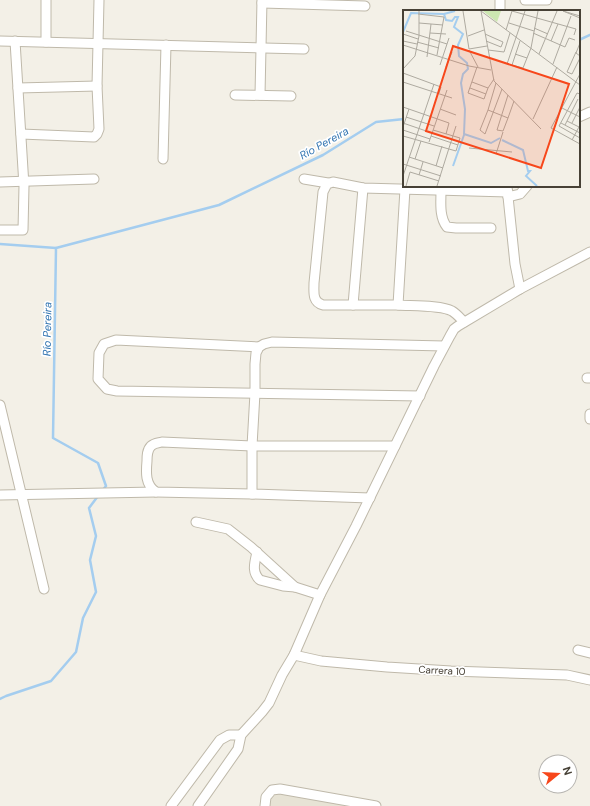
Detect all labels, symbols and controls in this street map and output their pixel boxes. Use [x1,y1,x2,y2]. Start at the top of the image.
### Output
inset map [403,10,580,187]
water label: Río Pereira [297,124,351,162]
water label: Río Pereira [40,302,54,356]
street label: Carrera 10 [418,663,466,678]
north arrow [538,754,578,794]
text: N [560,765,575,777]

